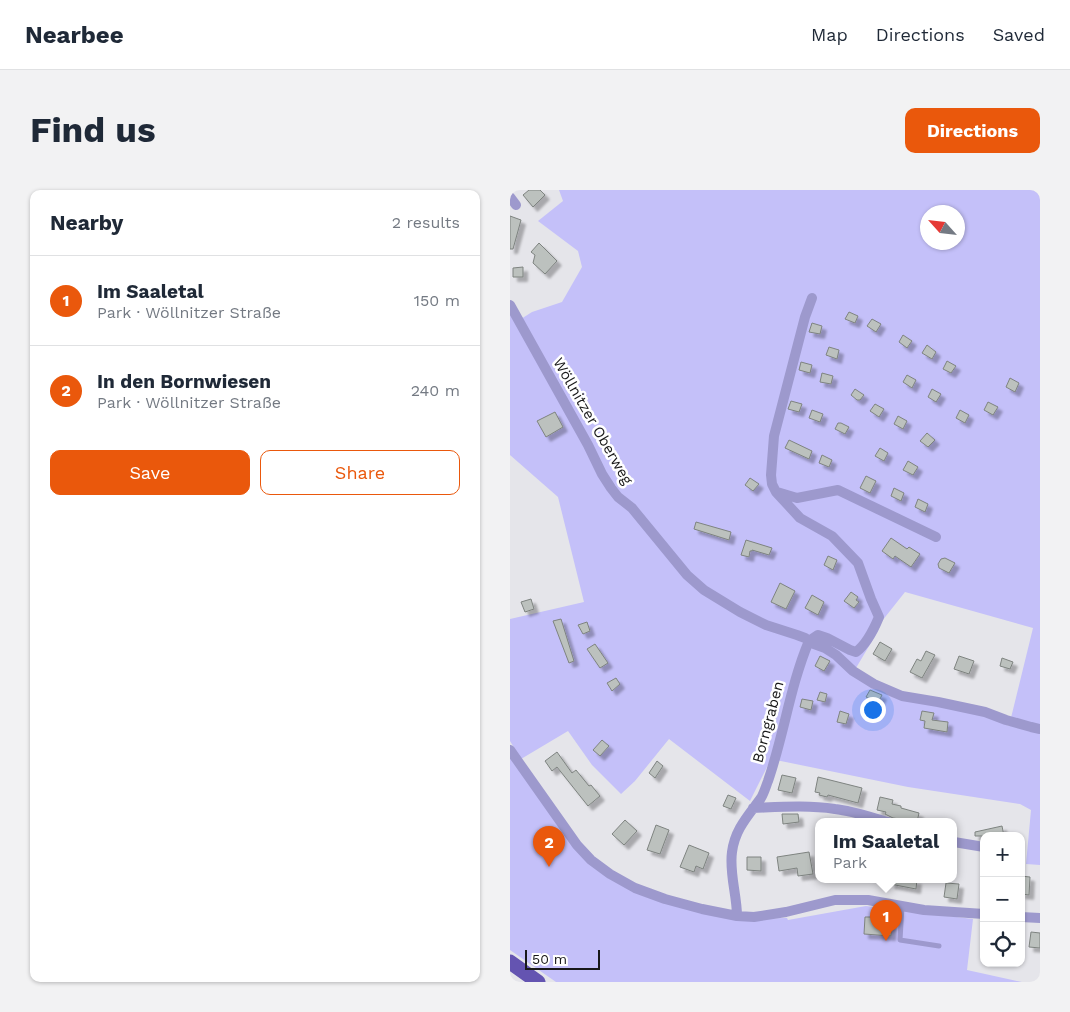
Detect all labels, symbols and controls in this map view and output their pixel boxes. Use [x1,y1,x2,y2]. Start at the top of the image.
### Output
text: Nearbee [25,21,124,49]
text: Map [811,24,848,45]
text: Directions [876,24,965,45]
text: Saved [993,24,1045,45]
button: Directions [905,108,1040,153]
text: Find us [30,109,156,151]
north arrow [920,205,965,250]
text: Nearby [50,210,123,235]
text: 2 results [392,213,460,232]
text: Im Saaletal [97,280,204,303]
text: 1 [63,291,69,310]
text: 150 m [414,291,460,310]
text: Park · Wöllnitzer Straße [97,303,281,322]
street label: Wöllnitzer Oberweg [549,354,637,488]
text: In den Bornwiesen [97,370,271,393]
text: 2 [61,381,71,400]
text: 240 m [411,381,460,400]
text: Park · Wöllnitzer Straße [97,393,281,412]
button: Save [50,450,250,495]
button: Share [260,450,460,495]
street label: Borngraben [748,679,788,765]
your location [860,697,886,723]
popup [815,818,957,883]
pin: 2 [533,826,565,867]
text: Im Saaletal [833,830,939,853]
map controls [980,832,1025,967]
button: + [980,832,1025,877]
text: Park [833,853,867,872]
button: − [980,877,1025,922]
pin: 1 [870,900,902,941]
button: locate [980,922,1025,967]
scale bar [525,947,600,970]
text: 50 m [532,951,567,967]

